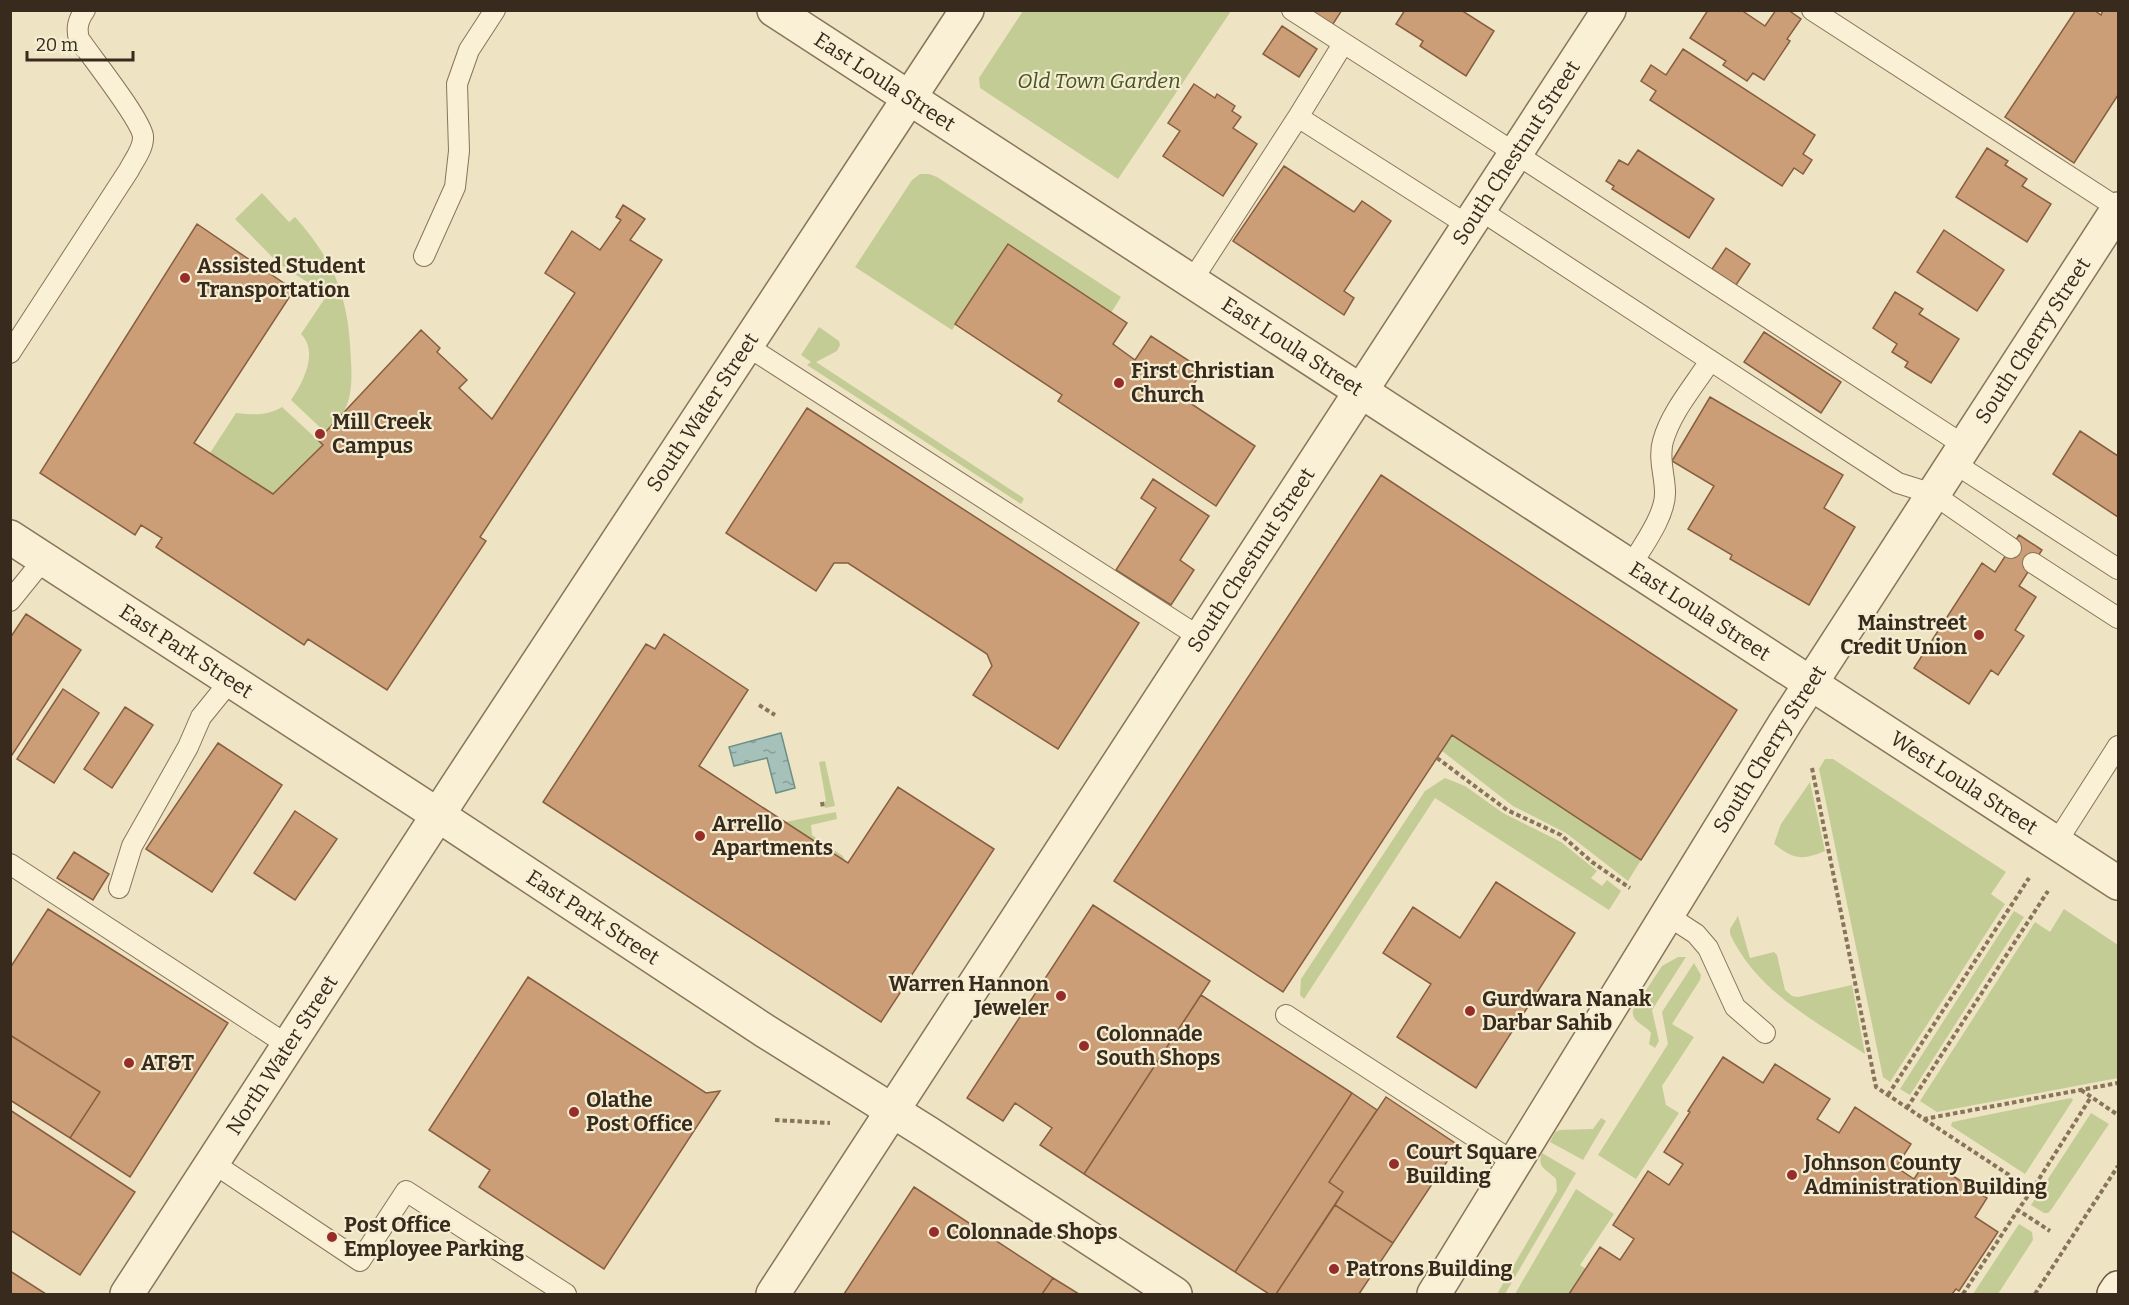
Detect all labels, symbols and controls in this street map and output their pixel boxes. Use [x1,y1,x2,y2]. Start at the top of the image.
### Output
scale bar [27,24,134,62]
street label: East Loula Street [809,27,961,137]
text: 20 m [36,34,78,56]
street label: South Chestnut Street [1447,55,1586,250]
park label: Old Town Garden [1017,68,1181,94]
street label: South Cherry Street [1969,252,2096,429]
place label: Assisted Student Transportation [197,253,366,303]
marker: Assisted Student Transportation [178,271,192,285]
street label: East Loula Street [1217,291,1368,402]
street label: South Water Street [641,327,764,497]
place label: First Christian Church [1131,358,1275,408]
marker: First Christian Church [1112,376,1126,390]
place label: Mill Creek Campus [332,409,432,459]
marker: Mill Creek Campus [313,427,327,441]
street label: South Chestnut Street [1181,462,1321,657]
street label: East Loula Street [1624,556,1776,667]
street label: East Park Street [115,599,258,704]
place label: Mainstreet Credit Union [1840,610,1968,660]
marker: Mainstreet Credit Union [1972,628,1986,642]
street label: South Cherry Street [1708,660,1832,838]
street label: West Loula Street [1885,726,2043,841]
place label: Arrello Apartments [712,811,833,861]
marker: Arrello Apartments [693,829,707,843]
street label: East Park Street [522,864,665,971]
street label: North Water Street [221,970,344,1140]
place label: Warren Hannon Jeweler [888,971,1049,1021]
place label: Gurdwara Nanak Darbar Sahib [1482,986,1652,1036]
marker: Warren Hannon Jeweler [1054,989,1068,1003]
marker: Gurdwara Nanak Darbar Sahib [1463,1004,1477,1018]
place label: Colonnade South Shops [1096,1021,1220,1071]
marker: Colonnade South Shops [1077,1039,1091,1053]
place label: AT&T [141,1050,194,1076]
marker: AT&T [122,1056,136,1070]
place label: Olathe Post Office [586,1087,693,1137]
marker: Olathe Post Office [567,1105,581,1119]
place label: Court Square Building [1406,1139,1537,1189]
place label: Johnson County Administration Building [1803,1150,2047,1200]
marker: Court Square Building [1387,1157,1401,1171]
marker: Johnson County Administration Building [1785,1168,1799,1182]
place label: Post Office Employee Parking [344,1212,524,1262]
place label: Colonnade Shops [946,1219,1118,1245]
marker: Colonnade Shops [927,1225,941,1239]
marker: Post Office Employee Parking [325,1230,339,1244]
place label: Patrons Building [1346,1256,1513,1282]
marker: Patrons Building [1327,1262,1341,1276]

